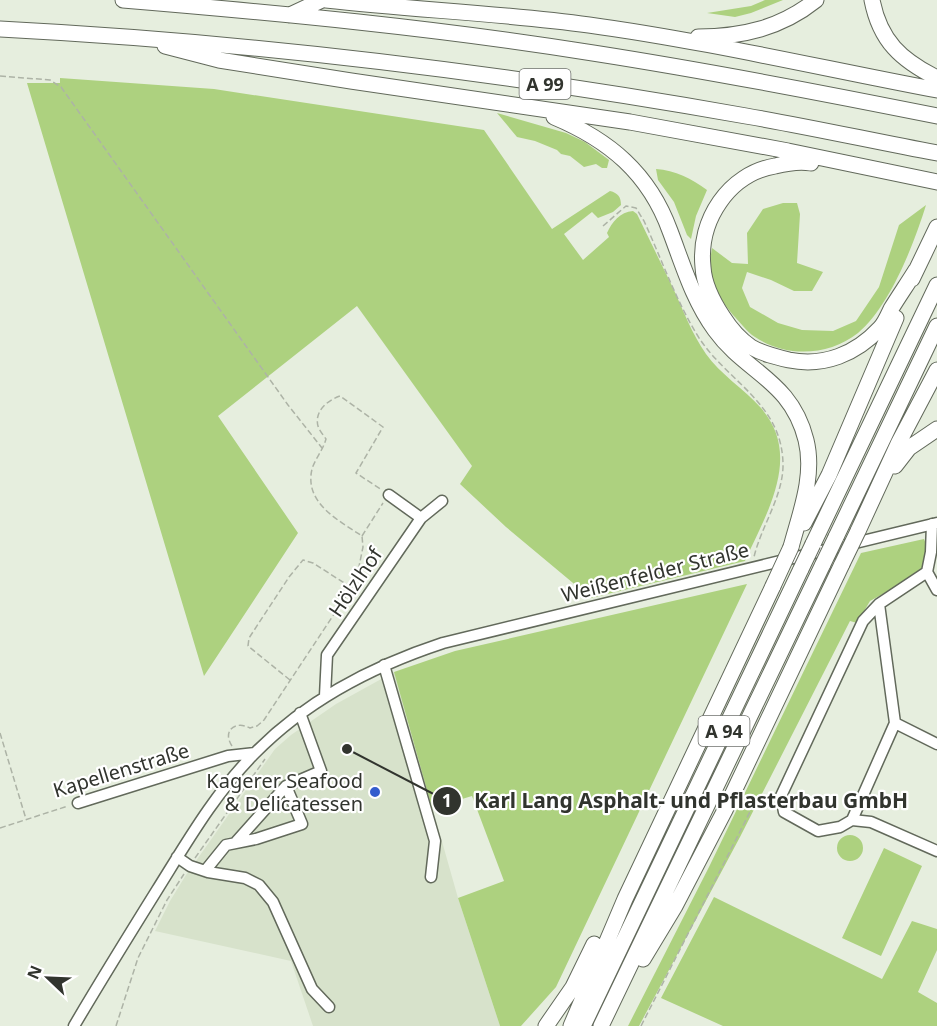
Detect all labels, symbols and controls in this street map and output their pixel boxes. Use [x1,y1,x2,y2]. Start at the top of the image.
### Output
road number: A 99 [520,69,570,99]
street label: Weißenfelder Straße [558,536,752,608]
street label: Hölzlhof [322,541,389,622]
road number: A 94 [698,716,750,746]
street label: Kapellenstraße [50,736,192,804]
place label: Kagerer Seafood & Delicatessen [206,767,363,817]
callout: Karl Lang Asphalt- und Pflasterbau GmbH [432,781,920,820]
marker: Kagerer Seafood & Delicatessen [368,785,382,799]
text: Karl Lang Asphalt- und Pflasterbau GmbH [474,786,908,814]
text: 1 [442,788,452,812]
north arrow [18,948,78,1008]
text: N [22,962,47,982]

